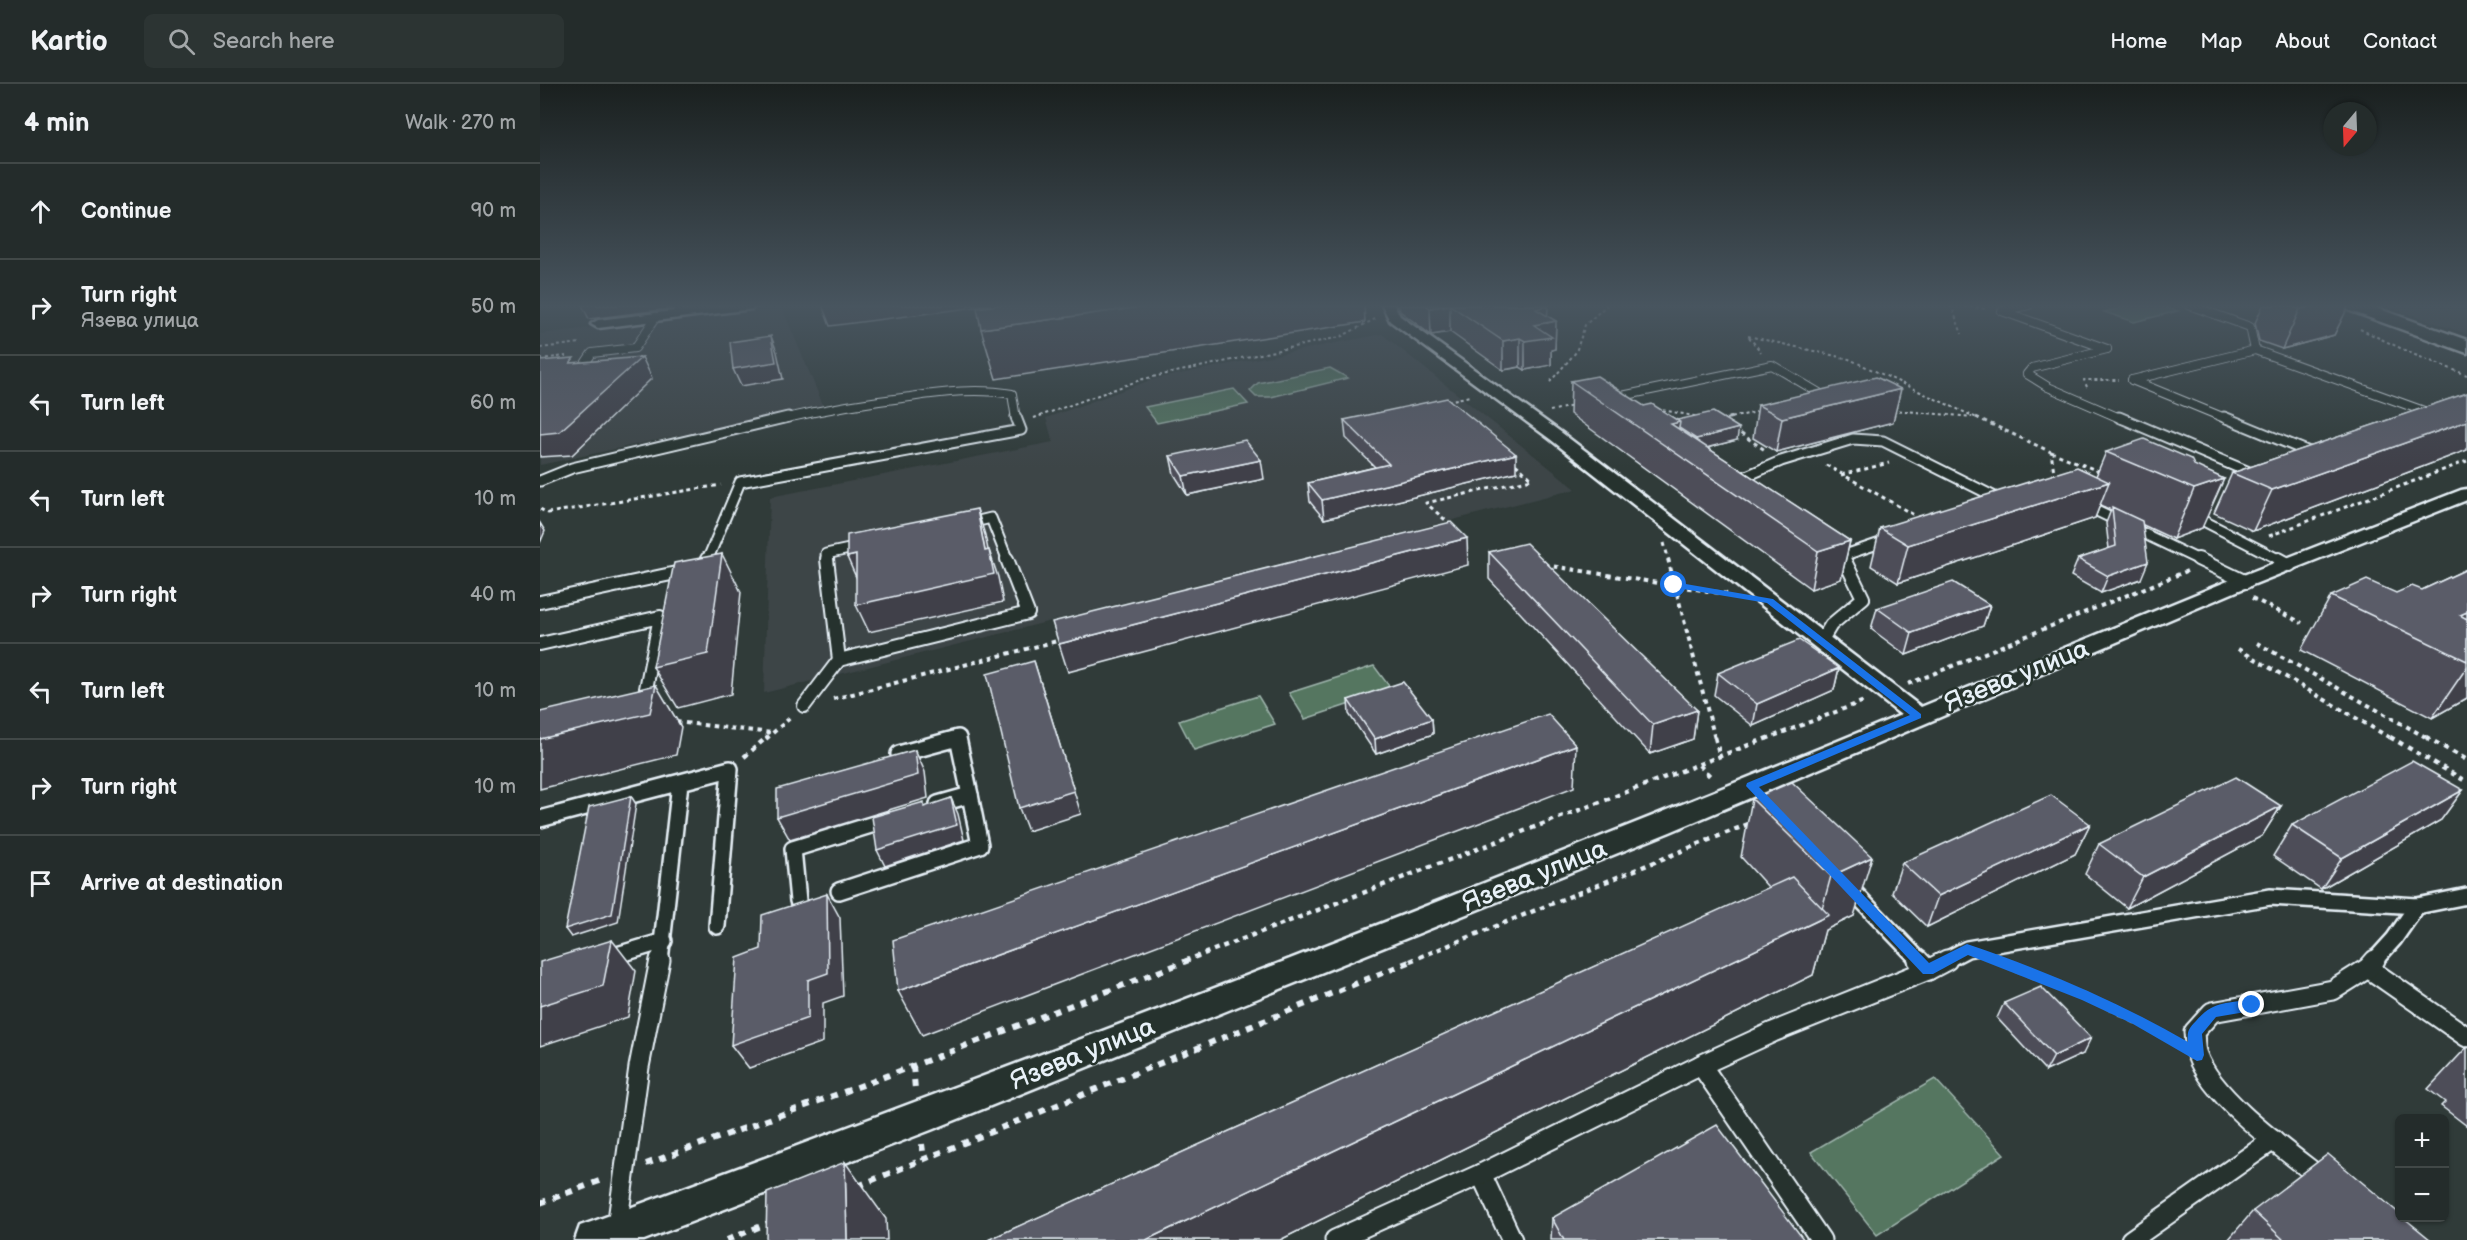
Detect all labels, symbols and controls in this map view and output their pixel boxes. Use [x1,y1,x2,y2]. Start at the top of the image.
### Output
search box [144,14,564,68]
text: Kartio [30,25,108,58]
icon: search [165,25,198,58]
text: Search here [213,28,335,55]
text: Home [2110,29,2167,54]
text: Map [2200,29,2242,54]
text: About [2275,29,2330,54]
text: Contact [2363,29,2437,54]
north arrow [2323,102,2377,156]
text: 4 min [24,108,89,139]
text: Walk · 270 m [405,111,516,135]
icon: ahead [24,195,57,228]
text: Continue [81,198,171,225]
text: 90 m [471,199,516,223]
text: Turn right [81,282,177,309]
icon: right [24,291,57,324]
text: 50 m [471,295,516,319]
text: Язева улица [81,309,199,333]
icon: left [24,387,57,420]
text: Turn left [81,390,165,417]
text: 60 m [470,391,516,415]
icon: left [24,483,57,516]
text: Turn left [81,486,165,513]
text: 10 m [475,487,516,511]
route start [1660,571,1686,597]
icon: right [24,579,57,612]
text: Turn right [81,582,177,609]
text: 40 m [470,583,516,607]
street label: Язева улица [1940,633,2093,719]
icon: left [24,675,57,708]
text: Turn left [81,678,165,705]
text: 10 m [475,679,516,703]
icon: right [24,771,57,804]
text: Turn right [81,774,177,801]
text: 10 m [475,775,516,799]
street label: Язева улица [1458,833,1611,919]
icon: arrive [24,867,57,900]
text: Arrive at destination [81,870,283,897]
route end [2238,991,2264,1017]
street label: Язева улица [1006,1011,1159,1097]
map controls [2395,1114,2449,1222]
button: + [2395,1114,2449,1168]
button: − [2395,1168,2449,1222]

